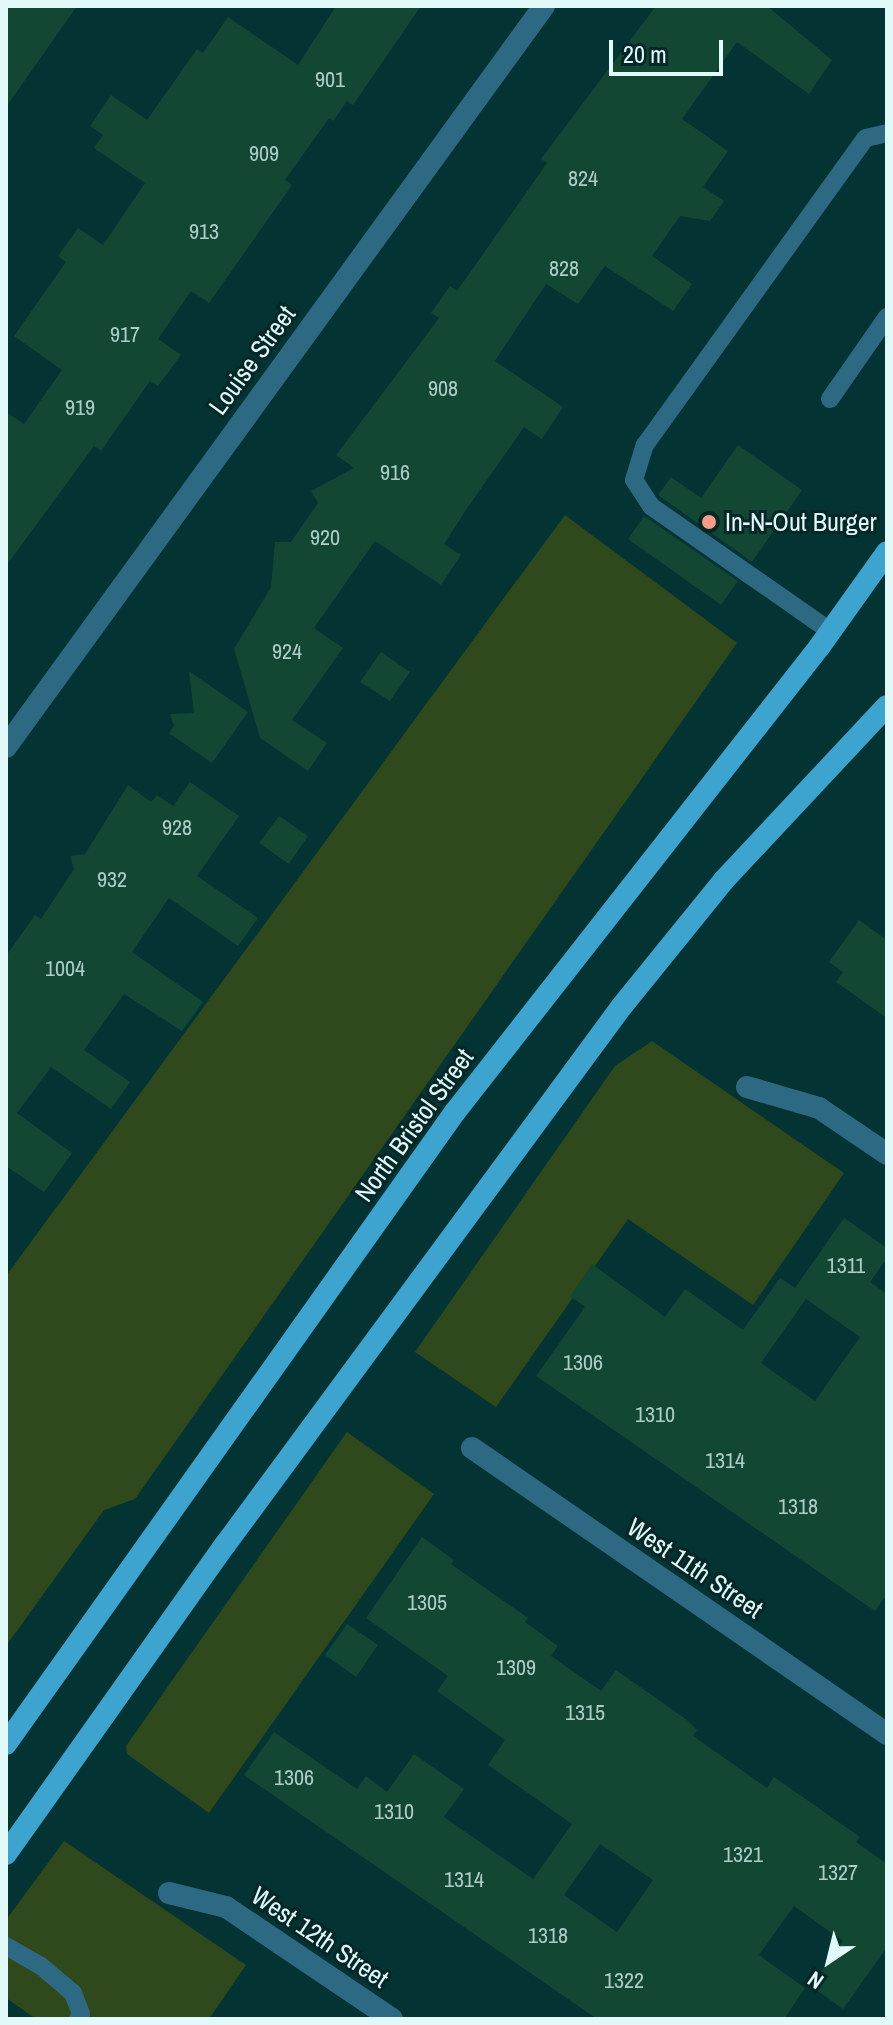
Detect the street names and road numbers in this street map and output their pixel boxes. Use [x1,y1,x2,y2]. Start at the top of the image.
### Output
street label: Louise Street [202,300,302,420]
street label: North Bristol Street [348,1042,480,1208]
street label: West 11th Street [621,1511,769,1625]
street label: West 12th Street [246,1880,394,1994]

